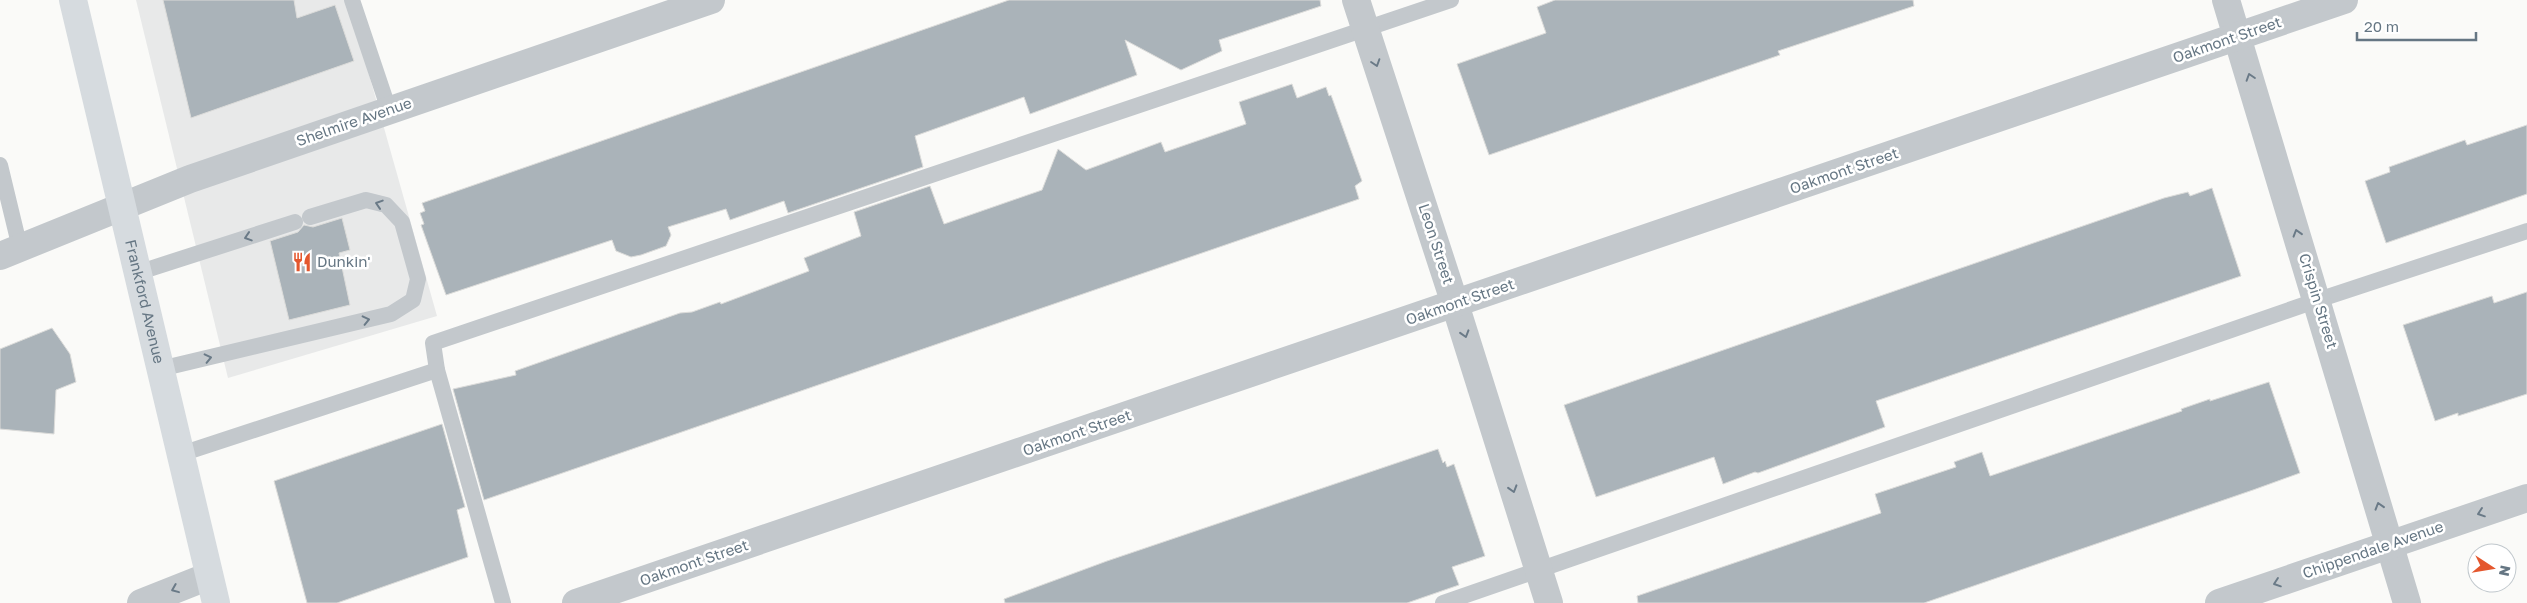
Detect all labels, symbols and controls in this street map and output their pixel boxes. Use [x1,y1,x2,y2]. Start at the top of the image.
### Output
scale bar [2357,10,2476,42]
street label: Oakmont Street [2170,12,2283,66]
text: 20 m [2364,17,2399,35]
one-way arrow [1371,58,1381,67]
one-way arrow [2246,74,2256,82]
street label: Shelmire Avenue [294,93,414,149]
street label: Oakmont Street [1787,143,1900,197]
one-way arrow [376,199,384,209]
street label: Leon Street [1415,201,1458,286]
one-way arrow [2293,229,2303,237]
one-way arrow [245,232,253,242]
street label: Frankford Avenue [122,238,169,365]
restaurant icon: Dunkin' [291,251,313,273]
street label: Crispin Street [2296,251,2342,351]
place label: Dunkin' [317,252,371,270]
street label: Oakmont Street [1403,274,1516,328]
one-way arrow [362,315,371,326]
one-way arrow [1459,329,1469,338]
one-way arrow [203,353,212,364]
street label: Oakmont Street [1020,405,1133,459]
one-way arrow [1507,485,1517,493]
one-way arrow [2374,502,2384,510]
one-way arrow [2477,508,2486,518]
street label: Chippendale Avenue [2300,516,2446,582]
street label: Oakmont Street [637,535,750,589]
north arrow [2467,543,2517,593]
text: N [2496,564,2515,578]
one-way arrow [2274,577,2282,587]
one-way arrow [171,583,180,594]

